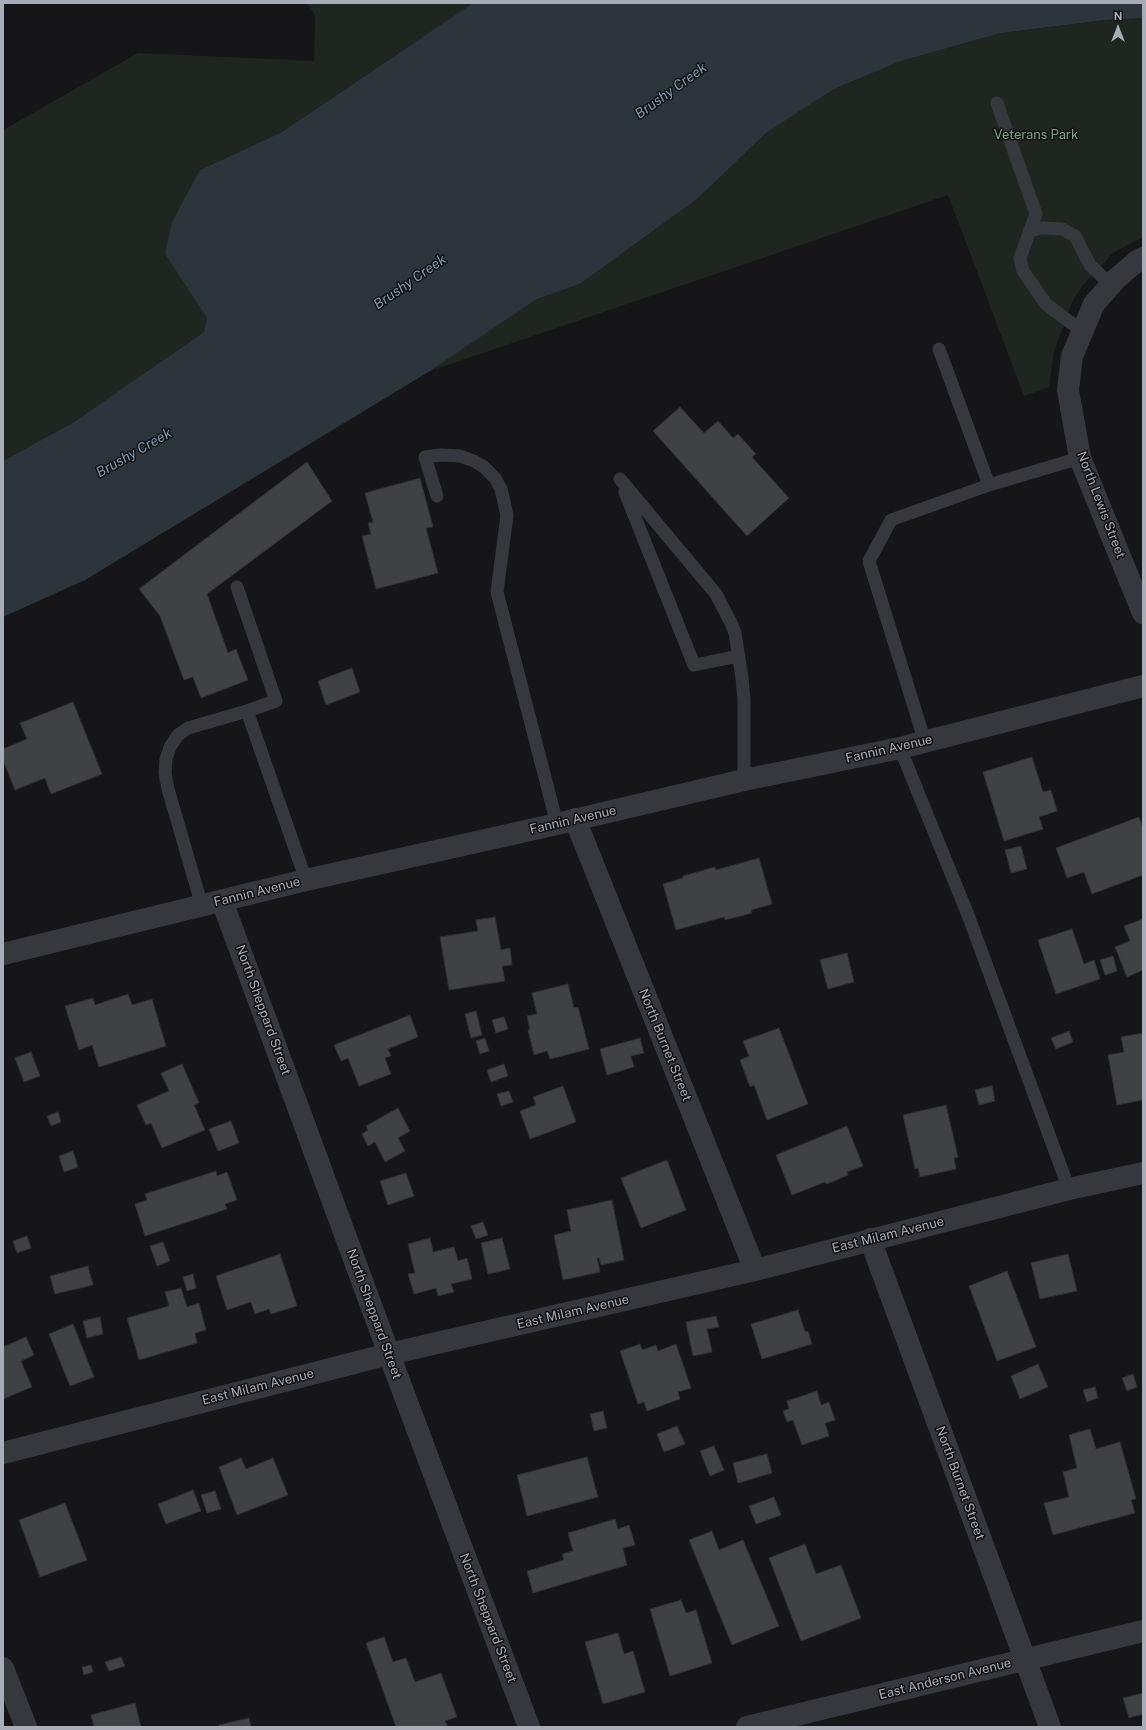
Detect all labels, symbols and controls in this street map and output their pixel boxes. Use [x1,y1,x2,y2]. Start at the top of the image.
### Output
north arrow [1098,8,1138,48]
text: N [1114,10,1122,22]
water label: Brushy Creek [632,59,710,123]
park label: Veterans Park [994,127,1078,143]
water label: Brushy Creek [371,251,449,313]
water label: Brushy Creek [93,425,175,481]
street label: North Lewis Street [1073,449,1129,561]
street label: Fannin Avenue [844,731,934,767]
street label: Fannin Avenue [528,802,618,838]
street label: Fannin Avenue [212,874,302,910]
street label: North Sheppard Street [232,943,294,1077]
street label: North Burnet Street [635,987,695,1103]
street label: East Milam Avenue [830,1214,946,1256]
street label: North Sheppard Street [343,1247,405,1381]
street label: East Milam Avenue [515,1292,631,1332]
street label: East Milam Avenue [200,1366,316,1408]
street label: North Burnet Street [932,1424,988,1542]
street label: North Sheppard Street [456,1551,520,1685]
street label: East Anderson Avenue [877,1655,1013,1703]

